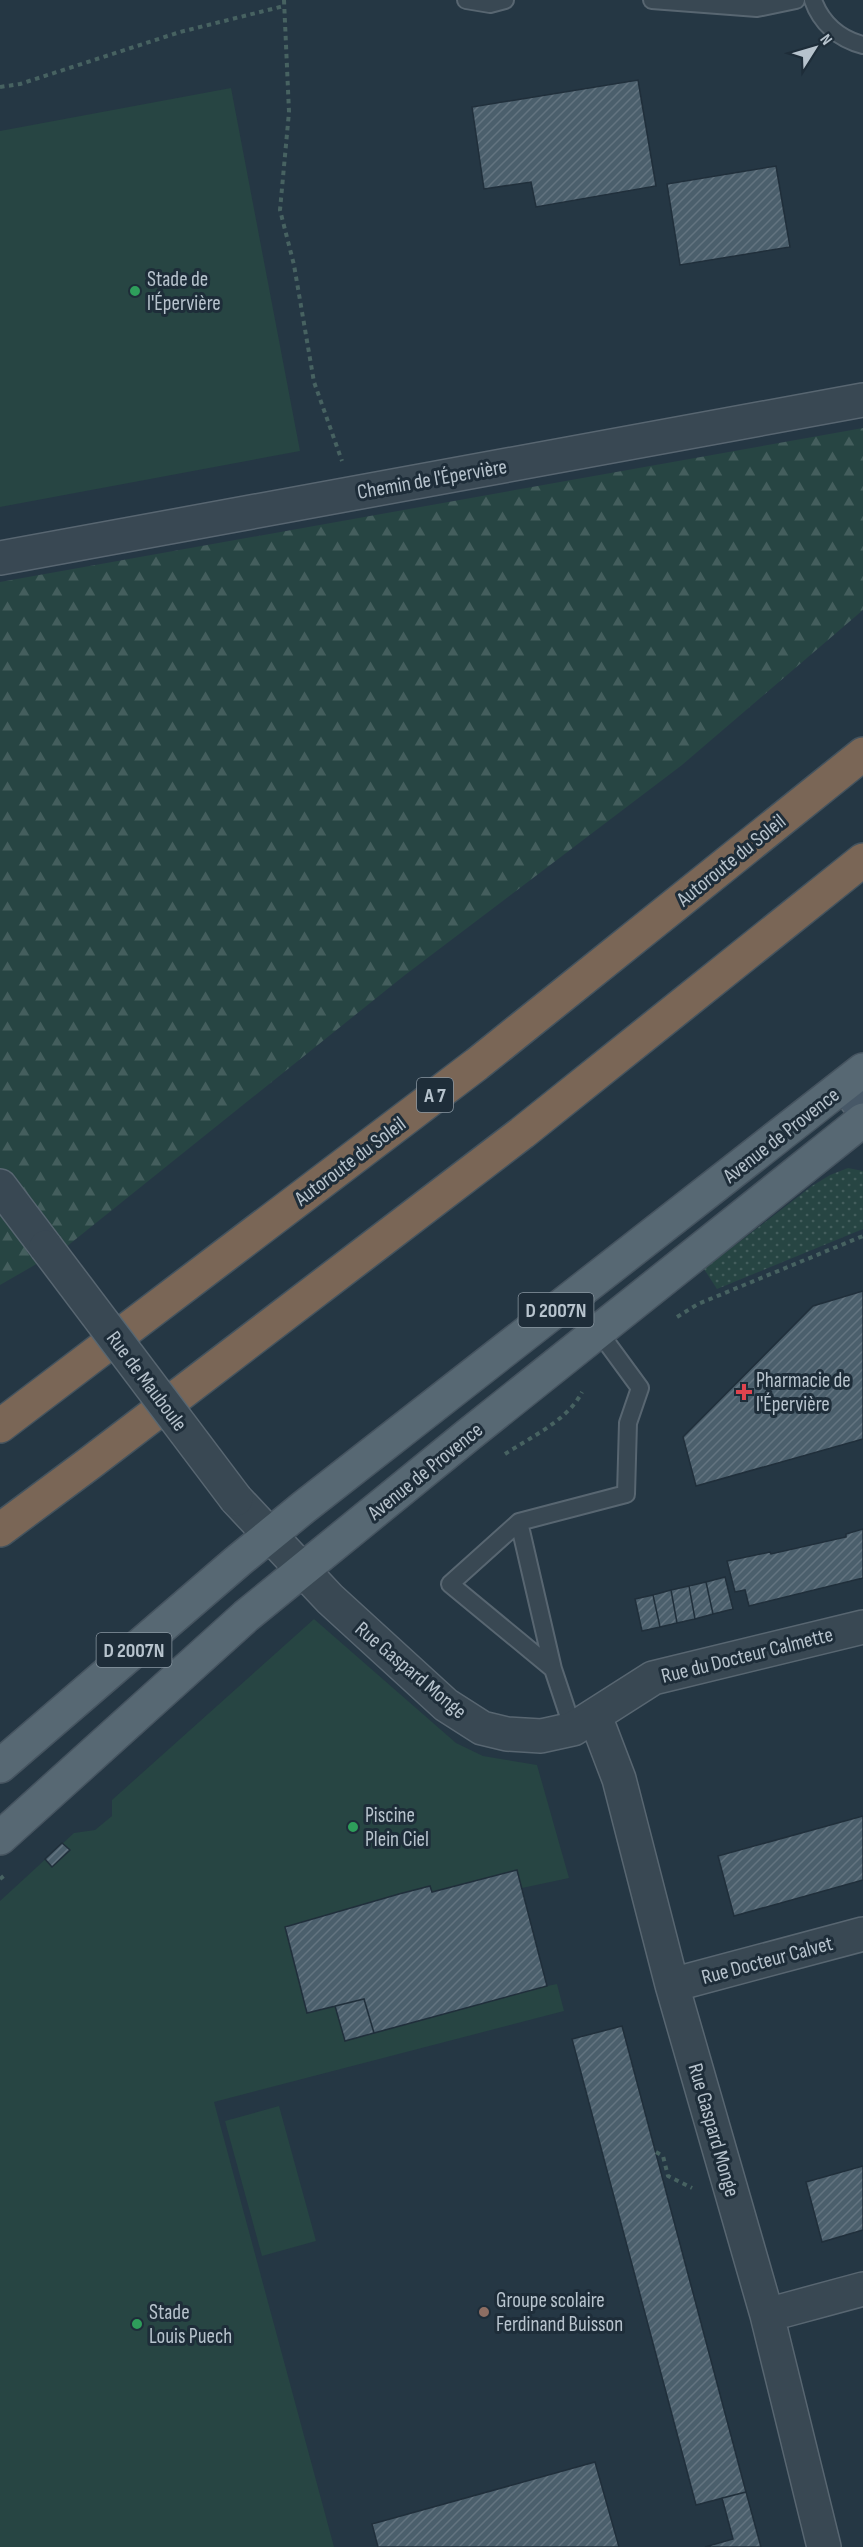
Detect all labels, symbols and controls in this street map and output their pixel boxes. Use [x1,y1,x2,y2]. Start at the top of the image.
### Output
north arrow [785,18,845,78]
text: N [816,31,836,49]
place label: Stade de l'Épervière [147,267,221,316]
marker: Stade de l'Épervière [128,284,142,298]
street label: Chemin de l'Épervière [355,454,509,505]
street label: Autoroute du Soleil [671,809,791,912]
road number: A 7 [417,1078,453,1112]
street label: Avenue de Provence [717,1082,844,1189]
street label: Autoroute du Soleil [289,1111,411,1212]
road number: D 2007N [518,1293,594,1327]
street label: Rue de Mauboule [101,1326,192,1436]
place label: Pharmacie de l'Épervière [756,1368,851,1417]
marker: Pharmacie de l'Épervière [737,1385,751,1399]
street label: Avenue de Provence [362,1417,488,1526]
street label: Rue Gaspard Monge [350,1617,471,1724]
street label: Rue du Docteur Calmette [659,1622,836,1689]
road number: D 2007N [96,1633,172,1667]
place label: Piscine Plein Ciel [365,1803,429,1852]
marker: Piscine Plein Ciel [346,1820,360,1834]
street label: Rue Docteur Calvet [699,1931,836,1990]
street label: Rue Gaspard Monge [683,2061,745,2200]
place label: Groupe scolaire Ferdinand Buisson [496,2288,623,2337]
place label: Stade Louis Puech [149,2300,232,2349]
marker: Groupe scolaire Ferdinand Buisson [477,2305,491,2319]
marker: Stade Louis Puech [130,2317,144,2331]

